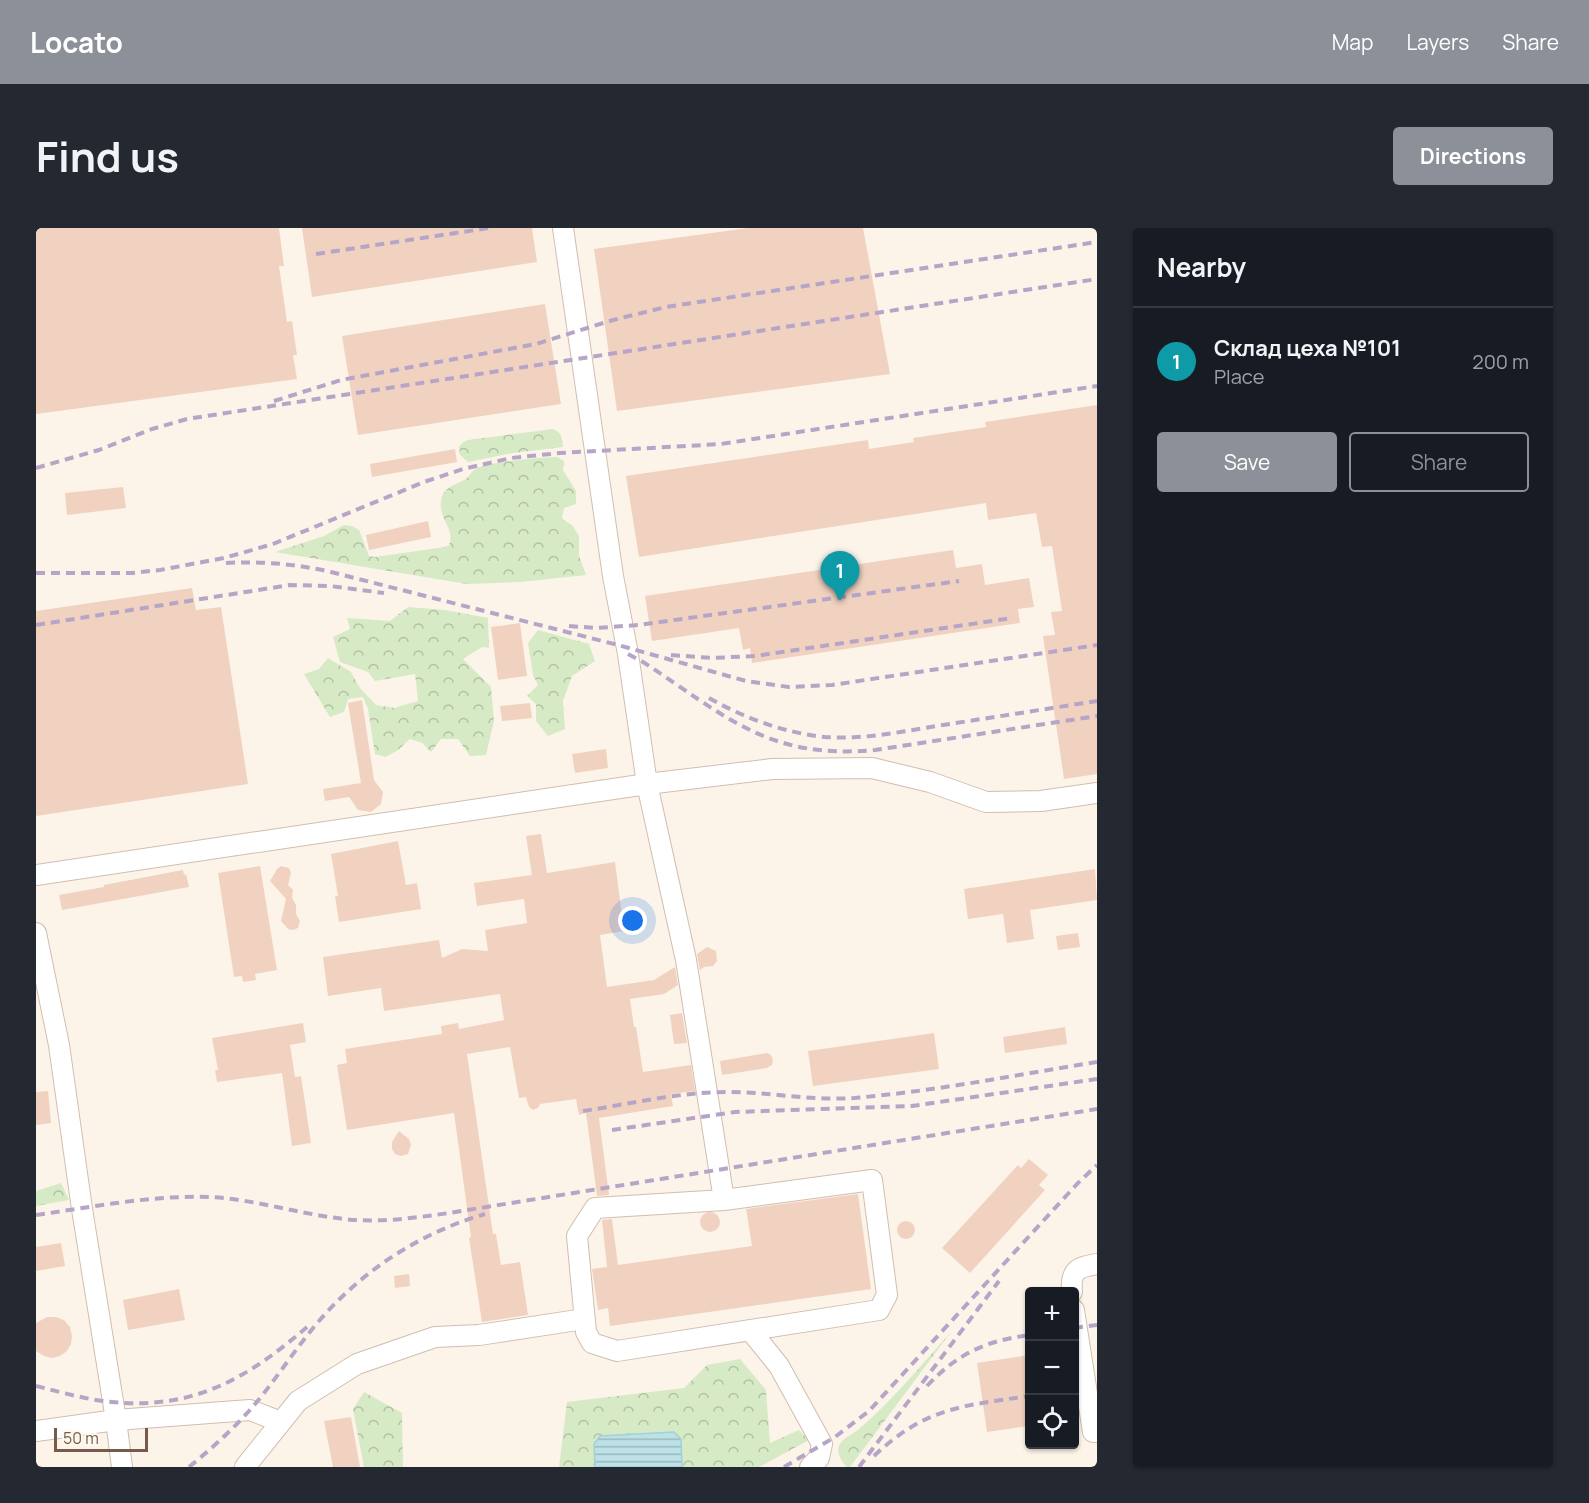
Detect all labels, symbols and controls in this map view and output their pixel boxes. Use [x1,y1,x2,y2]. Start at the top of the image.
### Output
text: Locato [30,23,123,61]
text: Map [1332,28,1373,56]
text: Layers [1406,28,1469,56]
text: Share [1502,28,1559,56]
text: Find us [36,127,179,185]
button: Directions [1393,127,1553,185]
text: Nearby [1157,249,1246,285]
text: Склад цеха №101 [1214,333,1401,363]
text: 1 [1172,348,1181,375]
text: 200 m [1472,348,1529,375]
text: Place [1214,363,1264,390]
button: Save [1157,432,1337,492]
button: Share [1349,432,1529,492]
pin: 1 [820,552,860,601]
your location [618,906,647,935]
map controls [1025,1287,1079,1449]
button: + [1025,1287,1079,1341]
button: − [1025,1341,1079,1395]
button: locate [1025,1395,1079,1449]
scale bar [54,1425,148,1452]
text: 50 m [63,1427,99,1449]

